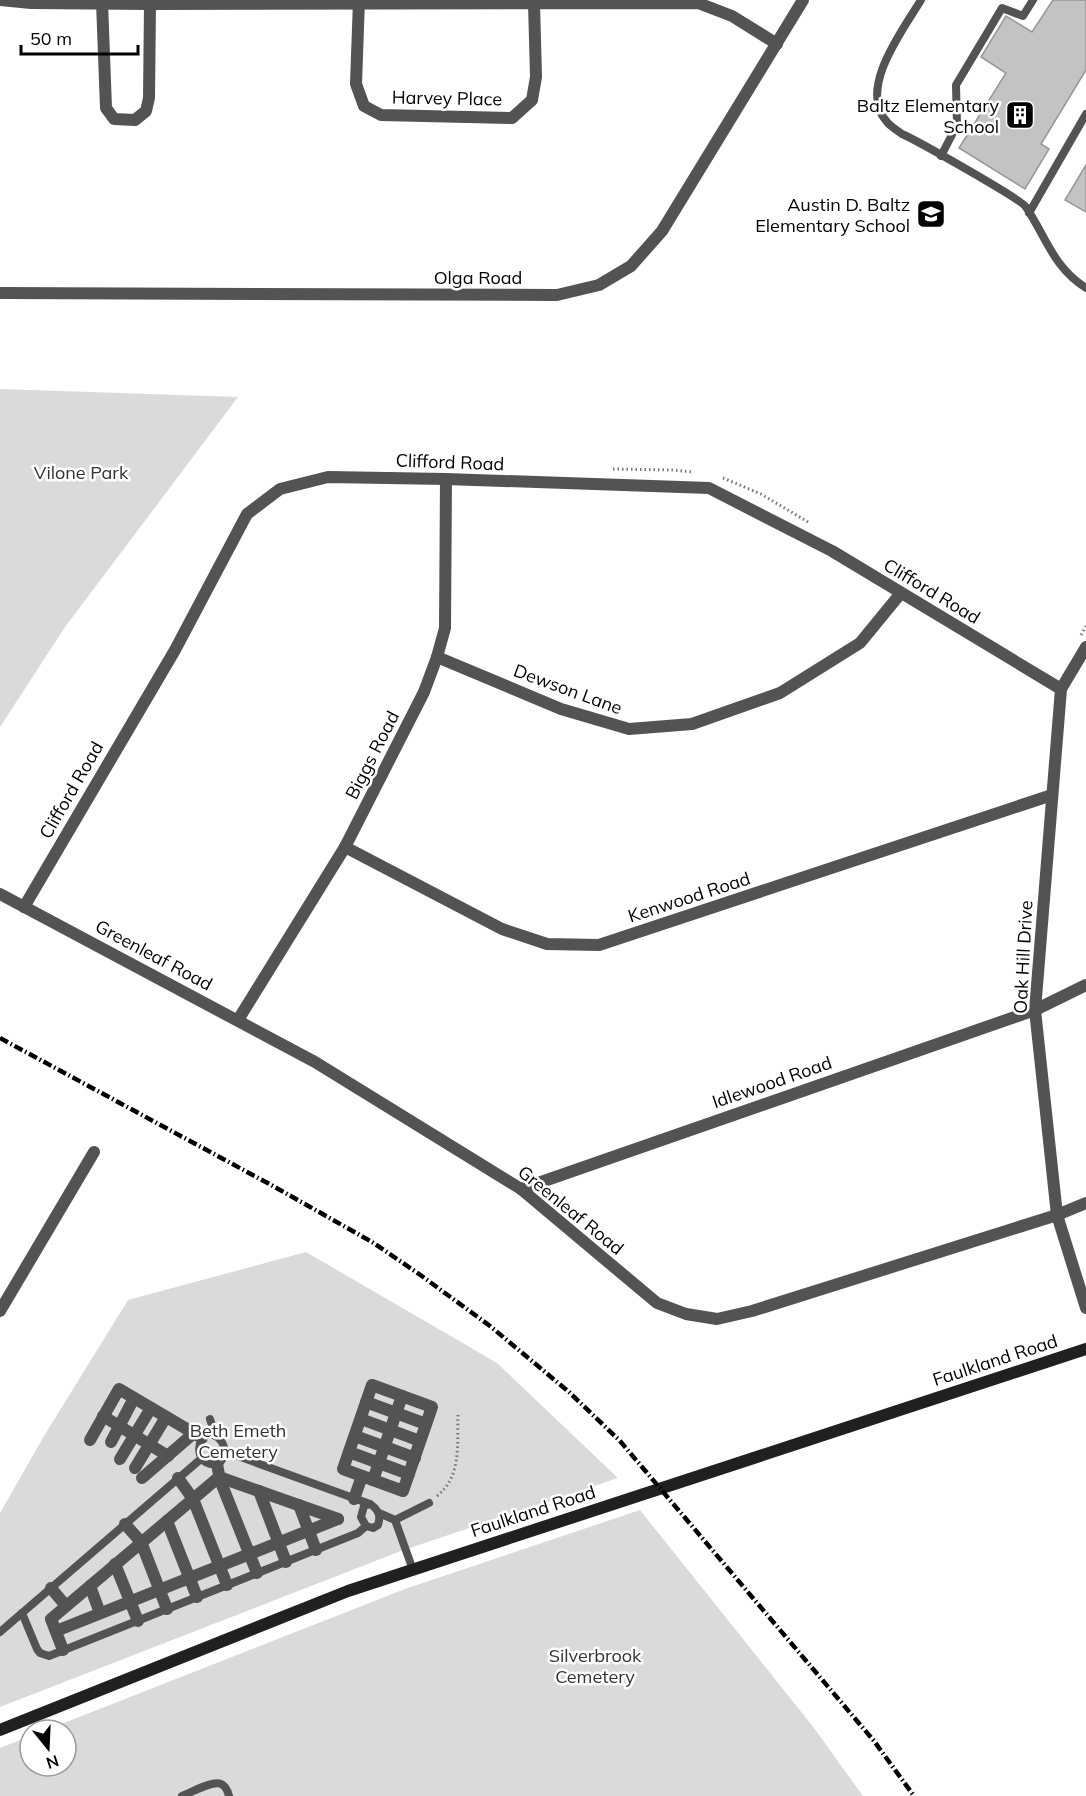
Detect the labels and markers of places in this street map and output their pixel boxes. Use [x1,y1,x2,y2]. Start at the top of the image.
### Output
place label: Baltz Elementary School [857,94,999,138]
building icon: Baltz Elementary School [1004,99,1036,131]
place label: Austin D. Baltz Elementary School [755,193,910,237]
school or university icon: Austin D. Baltz Elementary School [915,198,947,230]

